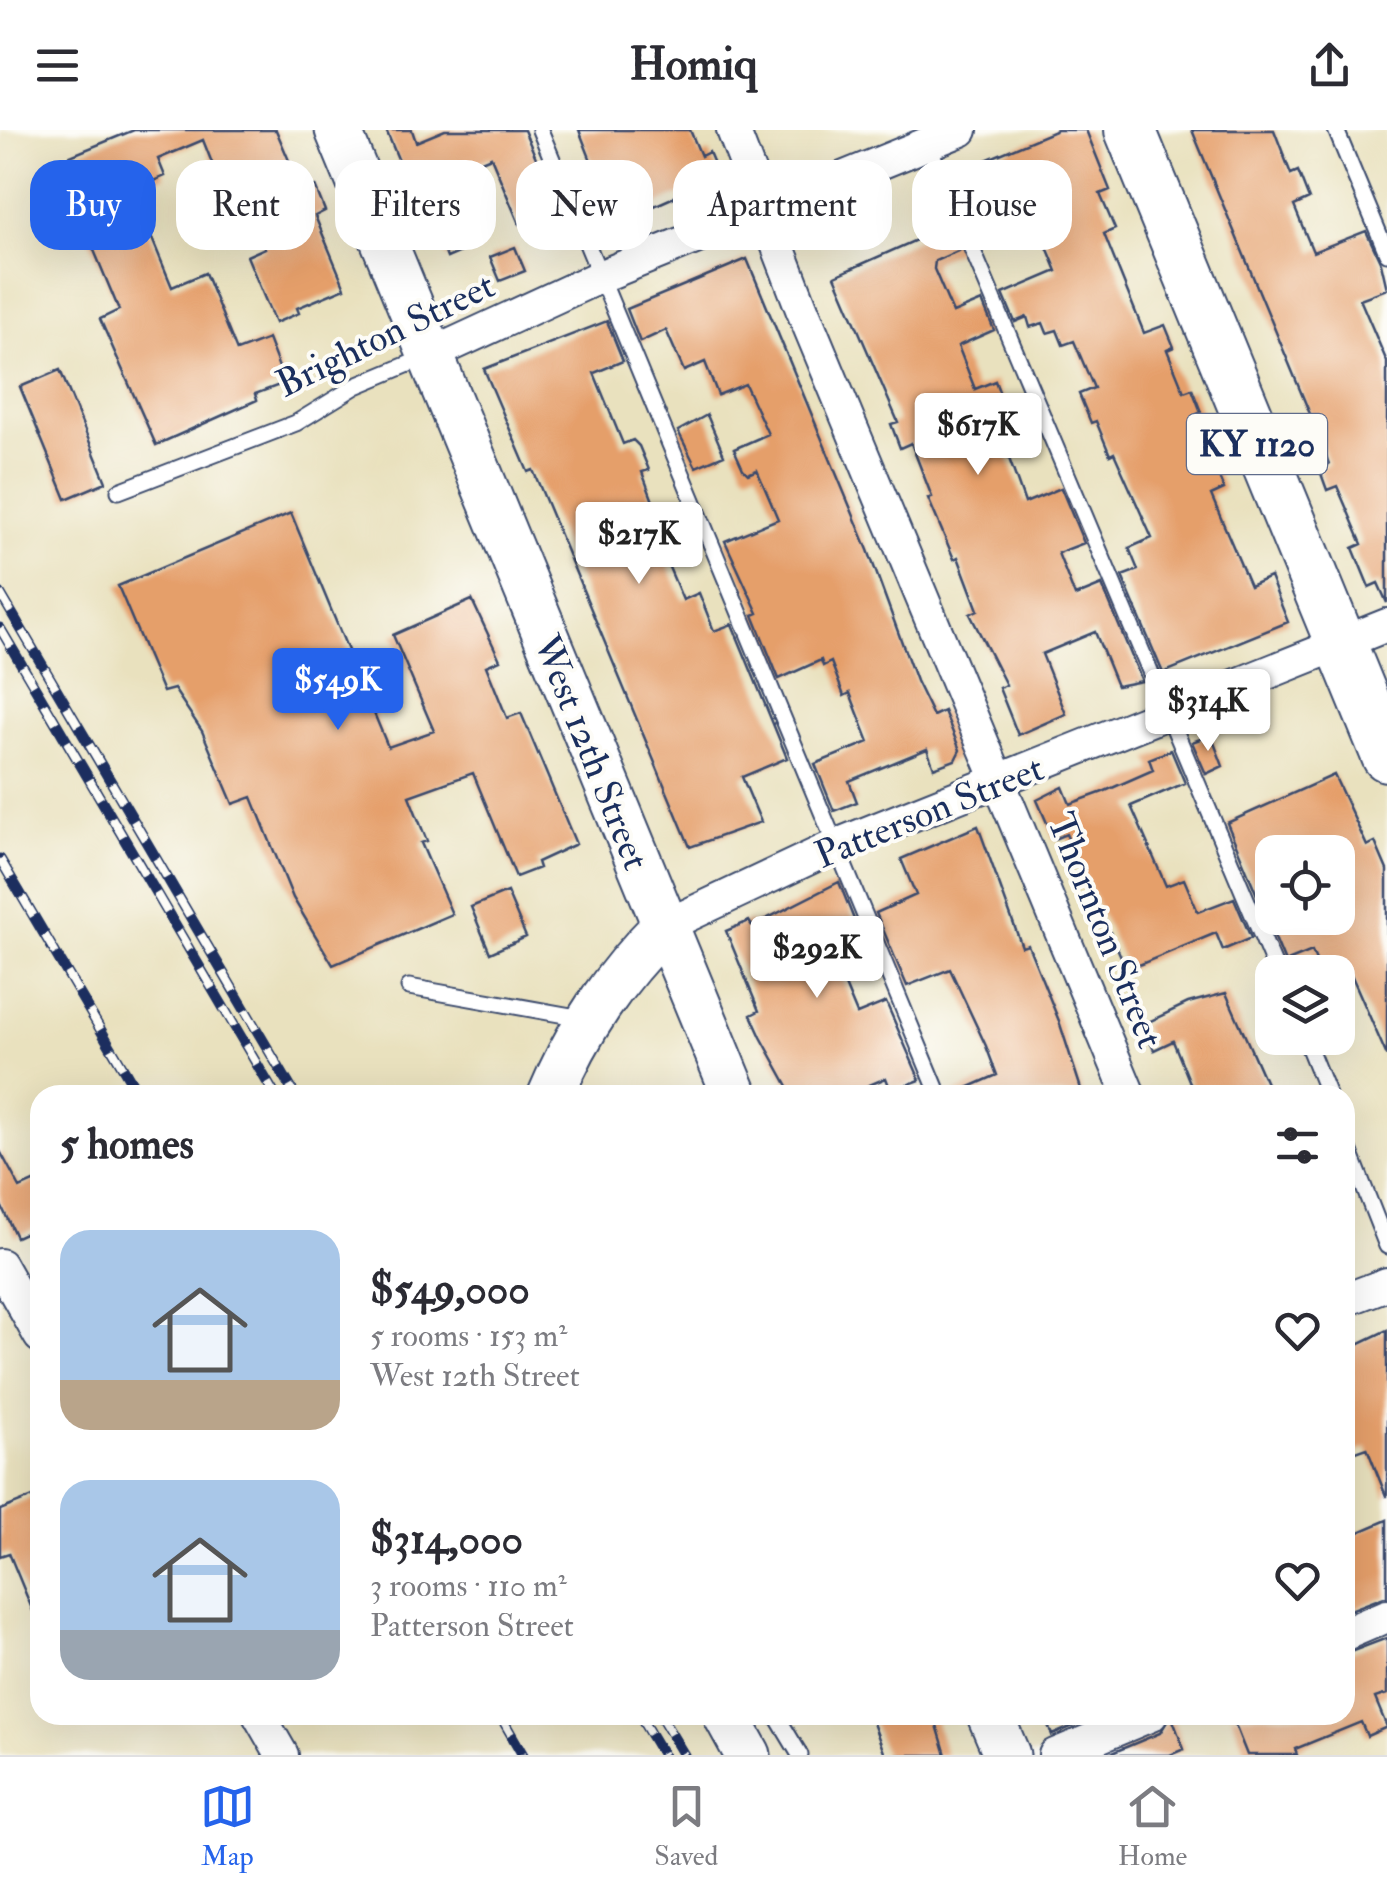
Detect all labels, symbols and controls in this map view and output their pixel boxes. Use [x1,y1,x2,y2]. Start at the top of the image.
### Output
text: Homiq [629,37,758,93]
icon: menu [30,38,85,93]
icon: share [1302,38,1357,93]
chip: Buy [30,160,156,250]
chip: Rent [176,160,315,250]
chip: Filters [335,160,496,250]
chip: New [516,160,653,250]
chip: Apartment [673,160,892,250]
chip: House [912,160,1072,250]
street label: Brighton Street [268,261,502,408]
pin: $617K [908,393,1048,478]
text: $617K [937,405,1019,445]
road number: KY 1120 [1187,414,1327,474]
pin: $217K [569,502,709,587]
text: $217K [598,514,680,554]
street label: West 12th Street [522,627,660,877]
pin: $549K [268,648,408,733]
text: $549K [294,660,382,700]
pin: $314K [1138,669,1278,754]
text: $314K [1167,681,1249,721]
street label: Patterson Street [808,744,1051,880]
street label: Thornton Street [1036,806,1174,1055]
map controls [1255,835,1355,1055]
button: locate [1255,835,1355,935]
pin: $292K [747,916,887,1001]
text: $292K [772,928,862,968]
button: layers [1255,955,1355,1055]
icon: filters [1270,1118,1325,1173]
text: 5 homes [60,1119,194,1171]
text: $549,000 [370,1264,530,1316]
icon: home [140,1270,260,1390]
icon: heart [1270,1303,1325,1358]
text: 5 rooms · 153 m² [370,1316,567,1356]
text: West 12th Street [370,1356,580,1396]
text: $314,000 [370,1514,523,1566]
icon: home [140,1520,260,1640]
icon: heart [1270,1553,1325,1608]
text: 3 rooms · 110 m² [370,1566,567,1606]
text: Patterson Street [370,1606,574,1646]
tab: Map [200,1779,255,1874]
tab: Saved [654,1779,718,1874]
tab: Home [1118,1779,1187,1874]

